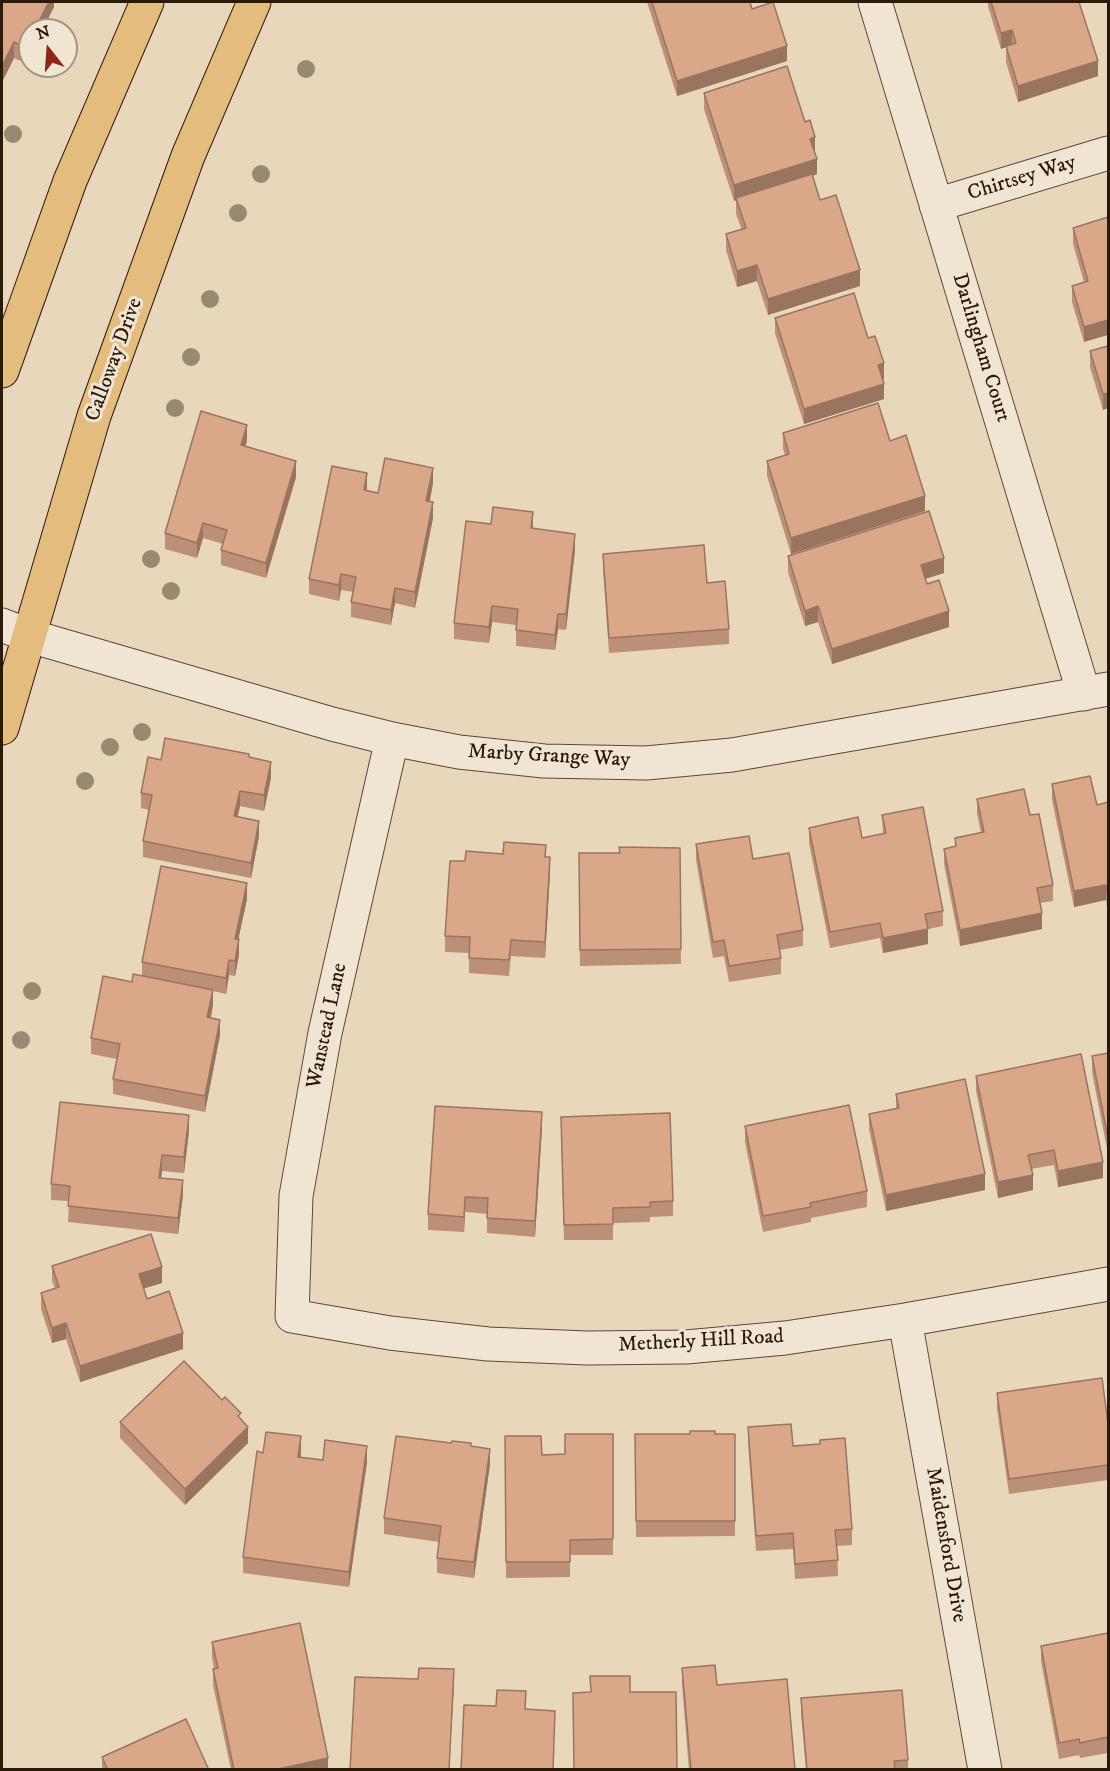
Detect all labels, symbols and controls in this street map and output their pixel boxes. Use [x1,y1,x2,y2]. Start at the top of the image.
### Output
north arrow [18,18,78,78]
text: N [34,21,53,44]
street label: Chirtsey Way [965,151,1079,207]
street label: Darlingham Court [945,271,1015,425]
street label: Calloway Drive [81,295,149,425]
street label: Marby Grange Way [467,740,631,774]
street label: Wanstead Lane [302,961,354,1091]
street label: Metherly Hill Road [618,1325,784,1359]
street label: Maidensford Drive [919,1466,971,1624]

